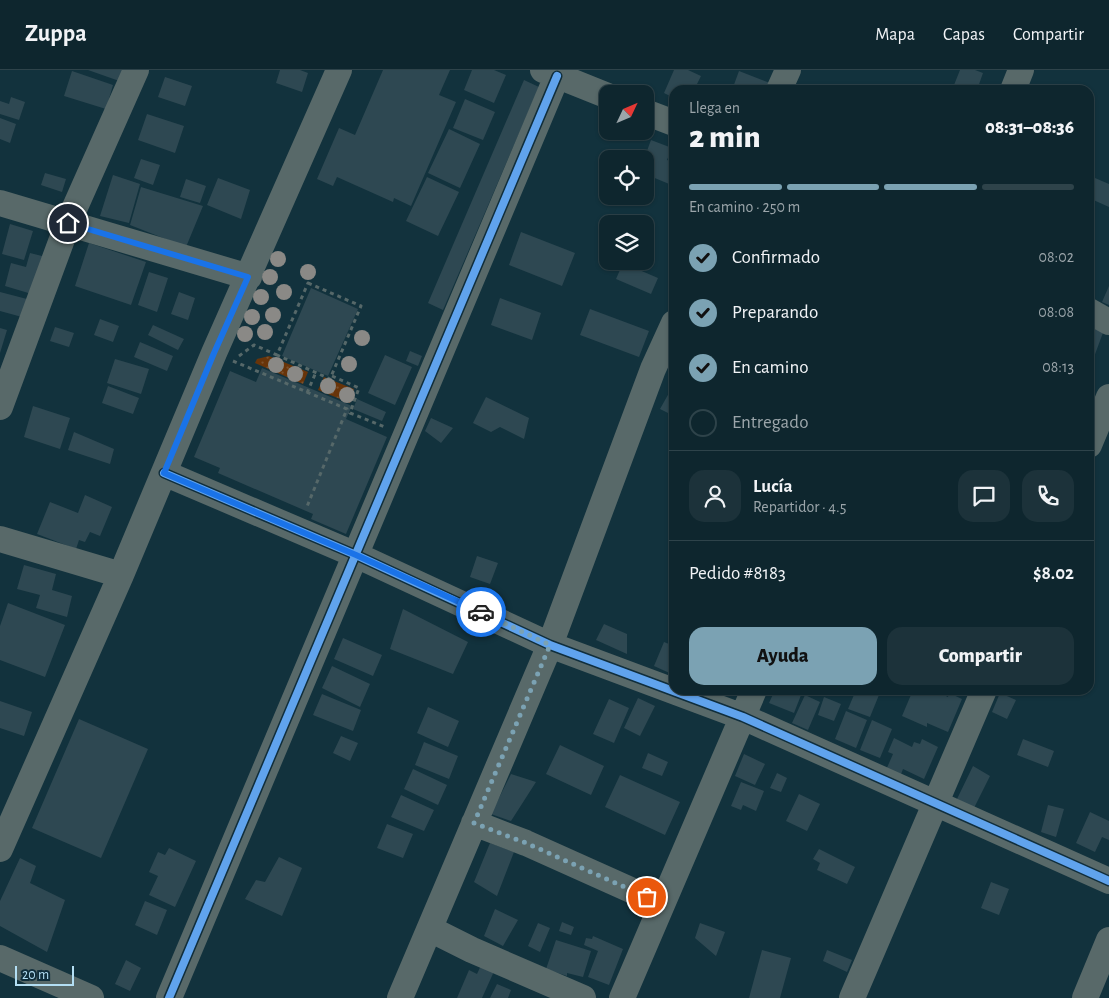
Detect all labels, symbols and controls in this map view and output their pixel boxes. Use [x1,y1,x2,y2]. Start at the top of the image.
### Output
text: Zuppa [25,22,87,46]
text: Mapa [875,26,915,44]
text: Capas [943,26,985,44]
text: Compartir [1013,26,1084,44]
north arrow [599,85,654,140]
map controls [599,85,654,270]
text: Llega en [689,100,740,116]
text: 08:31–08:36 [985,118,1074,137]
text: 2 min [689,121,761,153]
button: locate [599,150,654,205]
text: En camino · 250 m [689,199,800,215]
pin [47,202,89,244]
icon: home [54,209,82,237]
button: layers [599,215,654,270]
icon: check [689,244,717,272]
text: Confirmado [732,248,820,267]
text: 08:02 [1039,249,1074,265]
icon: check [689,299,717,327]
text: Preparando [732,303,818,322]
text: 08:08 [1038,304,1074,320]
icon: check [689,354,717,382]
text: En camino [732,358,809,377]
text: 08:13 [1042,359,1074,375]
text: Entregado [732,413,808,432]
button: person [689,470,741,522]
button: chat [958,470,1010,522]
button: phone [1022,470,1074,522]
text: Lucía [753,477,793,496]
text: Repartidor · 4.5 [753,499,846,515]
text: Pedido #8183 [689,564,786,583]
text: $8.02 [1033,564,1074,583]
courier [456,587,506,637]
icon: car [467,598,495,626]
button: Ayuda [689,627,877,685]
button: Compartir [887,627,1074,685]
pin [626,876,668,918]
icon: bag [633,883,661,911]
scale bar [15,963,74,986]
text: 20 m [22,968,49,982]

